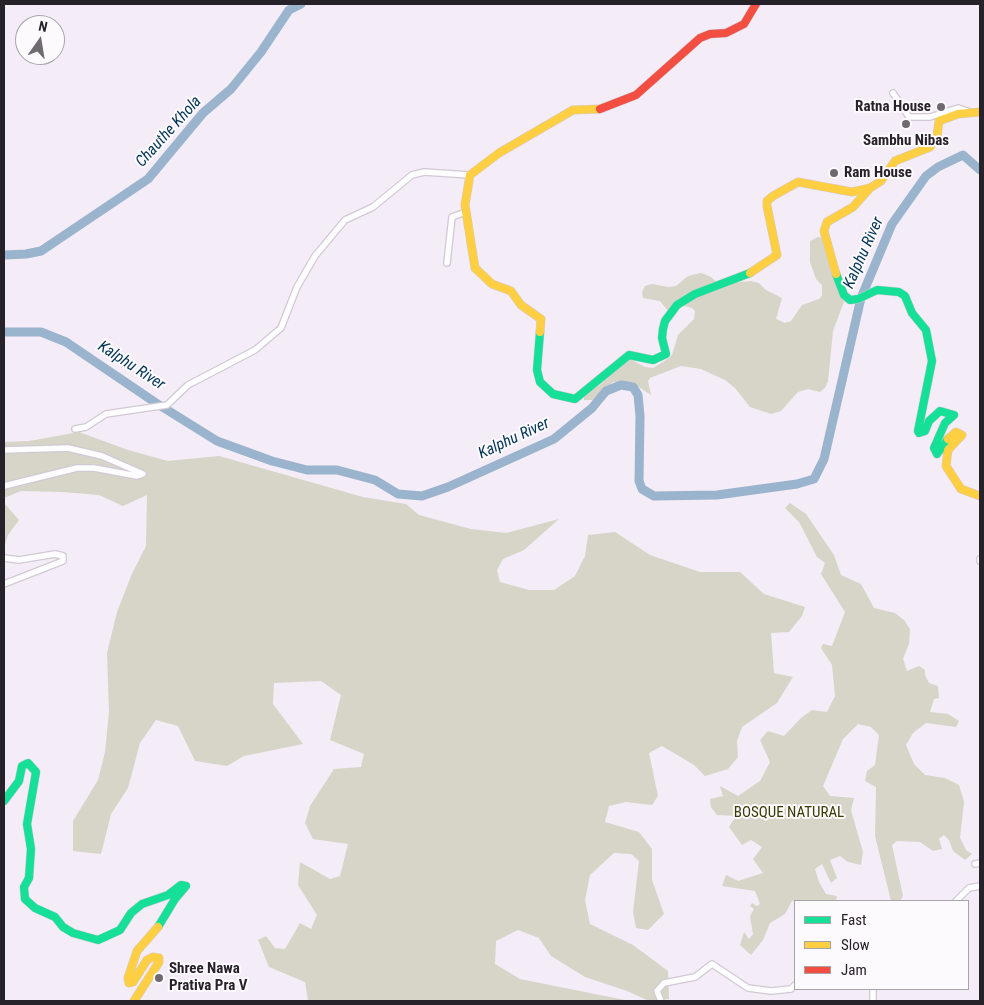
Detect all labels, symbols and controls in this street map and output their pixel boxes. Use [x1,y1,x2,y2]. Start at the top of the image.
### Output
north arrow [15,15,65,65]
text: N [37,18,49,35]
water label: Chauthe Khola [132,93,206,171]
place label: Ratna House [855,98,931,116]
marker: Ratna House [935,101,947,113]
marker: Sambhu Nibas [900,118,912,130]
place label: Sambhu Nibas [863,132,949,150]
place label: Ram House [844,164,912,182]
marker: Ram House [828,167,840,179]
water label: Kalphu River [840,214,888,292]
water label: Kalphu River [94,337,168,395]
water label: Kalphu River [475,414,553,464]
park label: BOSQUE NATURAL [734,804,844,822]
legend [794,900,969,990]
text: Fast [841,911,866,929]
text: Slow [841,936,870,954]
place label: Shree Nawa Prativa Pra V [169,960,247,995]
text: Jam [841,961,867,979]
marker: Shree Nawa Prativa Pra V [153,972,165,984]

